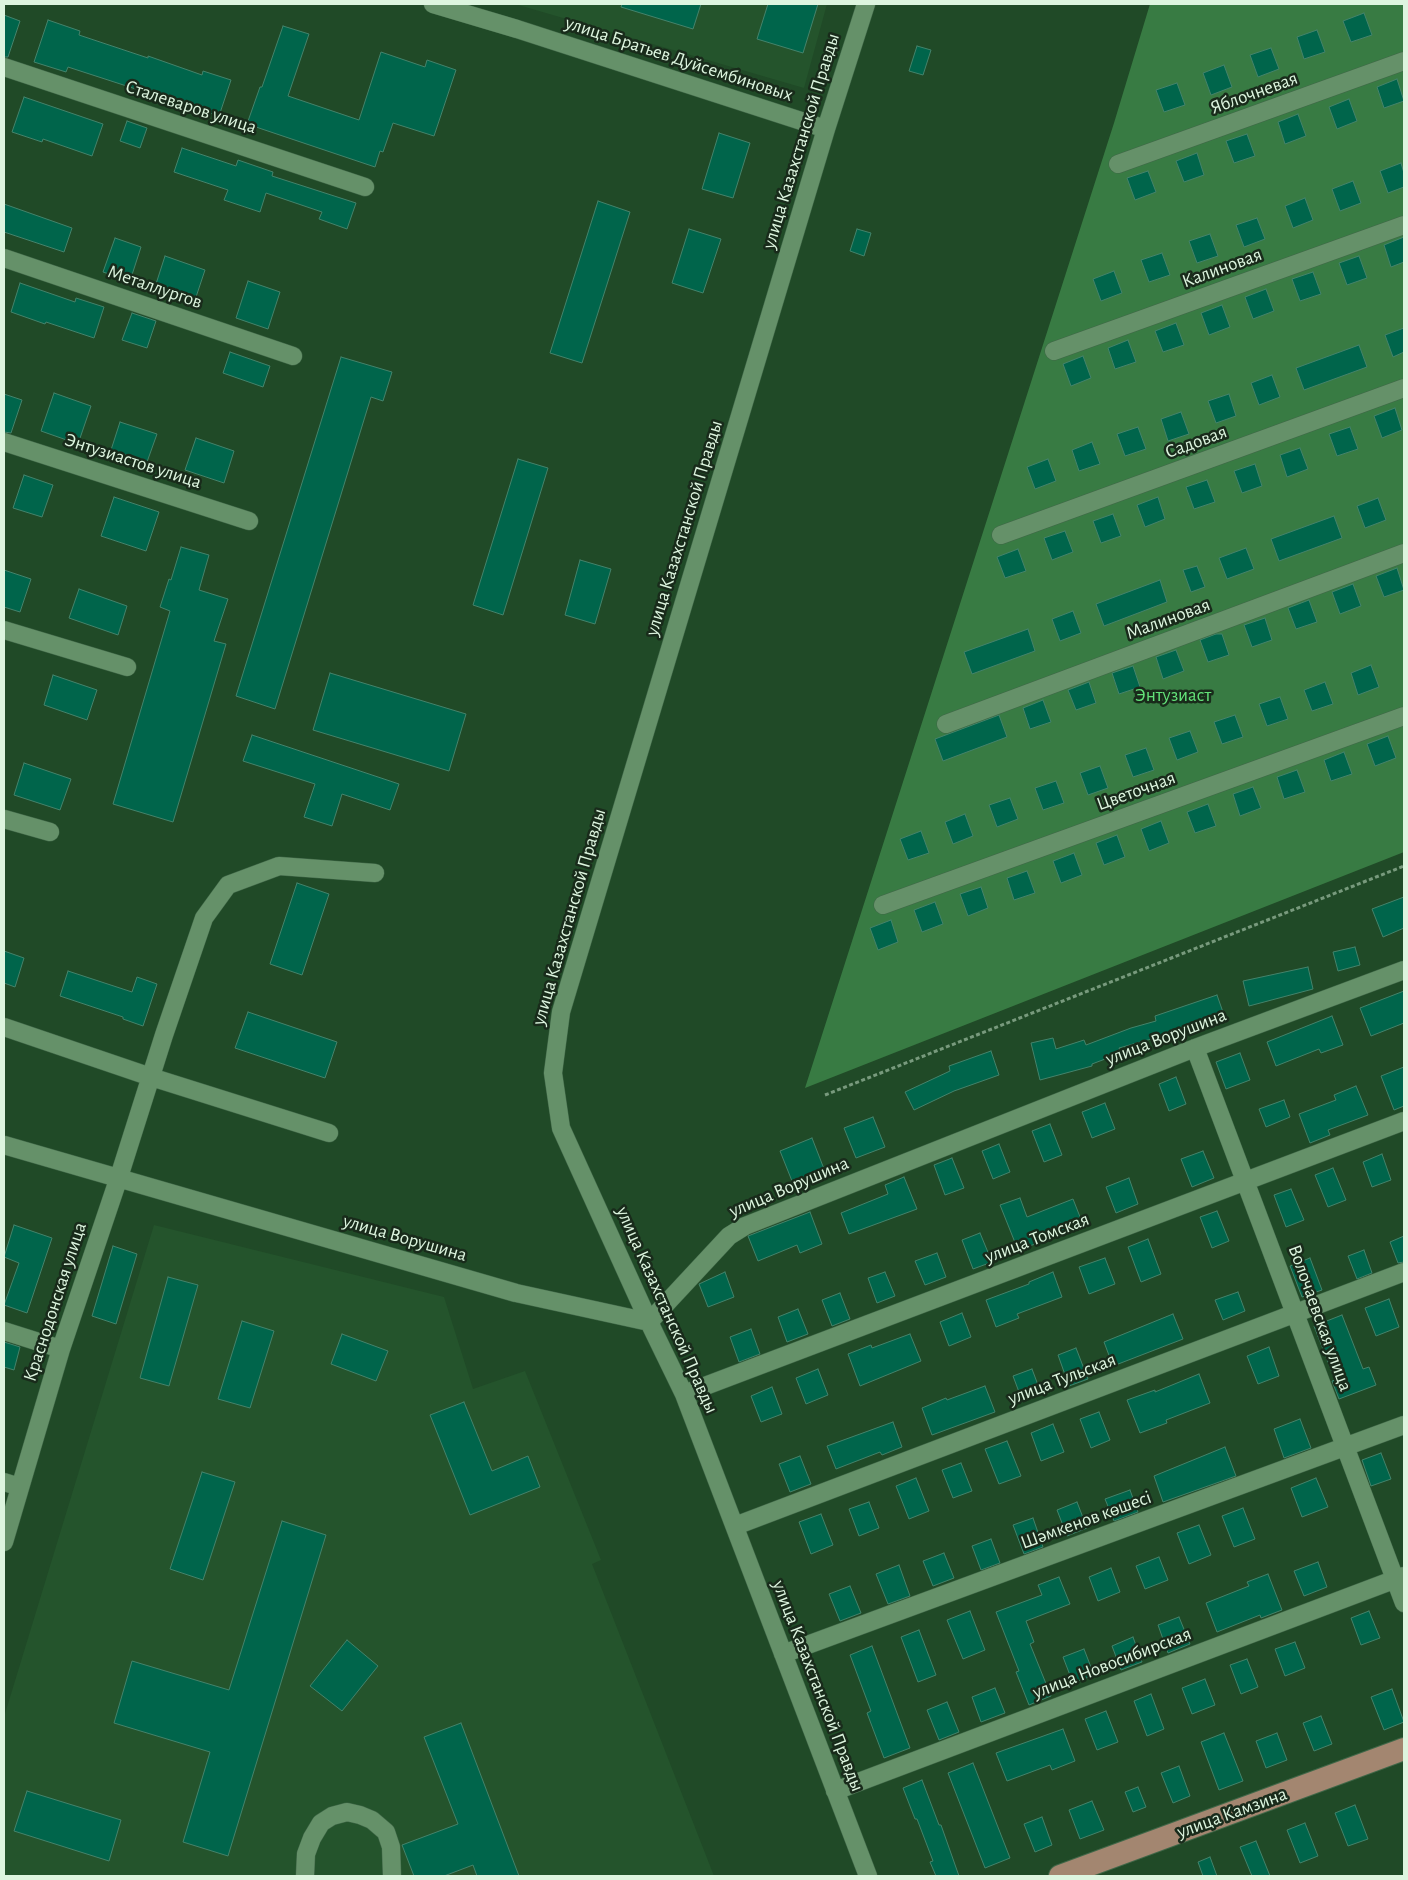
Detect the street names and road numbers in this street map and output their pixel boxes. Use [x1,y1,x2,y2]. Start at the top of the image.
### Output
street label: улица Братьев Дуйсембиновых [562,11,796,107]
street label: улица Казахстанской Правды [757,30,845,252]
street label: Яблочневая [1207,67,1301,119]
street label: Сталеваров улица [122,75,260,139]
street label: Калиновая [1179,243,1265,293]
street label: Металлургов [105,260,205,314]
street label: улица Казахстанской Правды [640,417,728,639]
street label: Садовая [1162,420,1230,464]
street label: Энтузиастов улица [62,428,204,494]
street label: Малиновая [1123,593,1213,645]
street label: Цветочная [1093,766,1179,816]
street label: улица Казахстанской Правды [527,806,611,1028]
street label: улица Ворушина [1102,1003,1230,1071]
street label: улица Ворушина [726,1152,852,1222]
street label: улица Казахстанской Правды [611,1203,723,1417]
street label: улица Томская [982,1208,1092,1268]
street label: улица Ворушина [341,1209,469,1267]
street label: Краснодонская улица [18,1220,92,1384]
street label: Волочаевская улица [1283,1242,1357,1394]
street label: улица Тульская [1005,1348,1119,1410]
street label: Шәмкенов көшесі [1017,1486,1155,1554]
street label: улица Казахстанской Правды [767,1577,869,1795]
street label: улица Новосибирская [1029,1622,1195,1704]
street label: улица Камзина [1174,1783,1290,1843]

